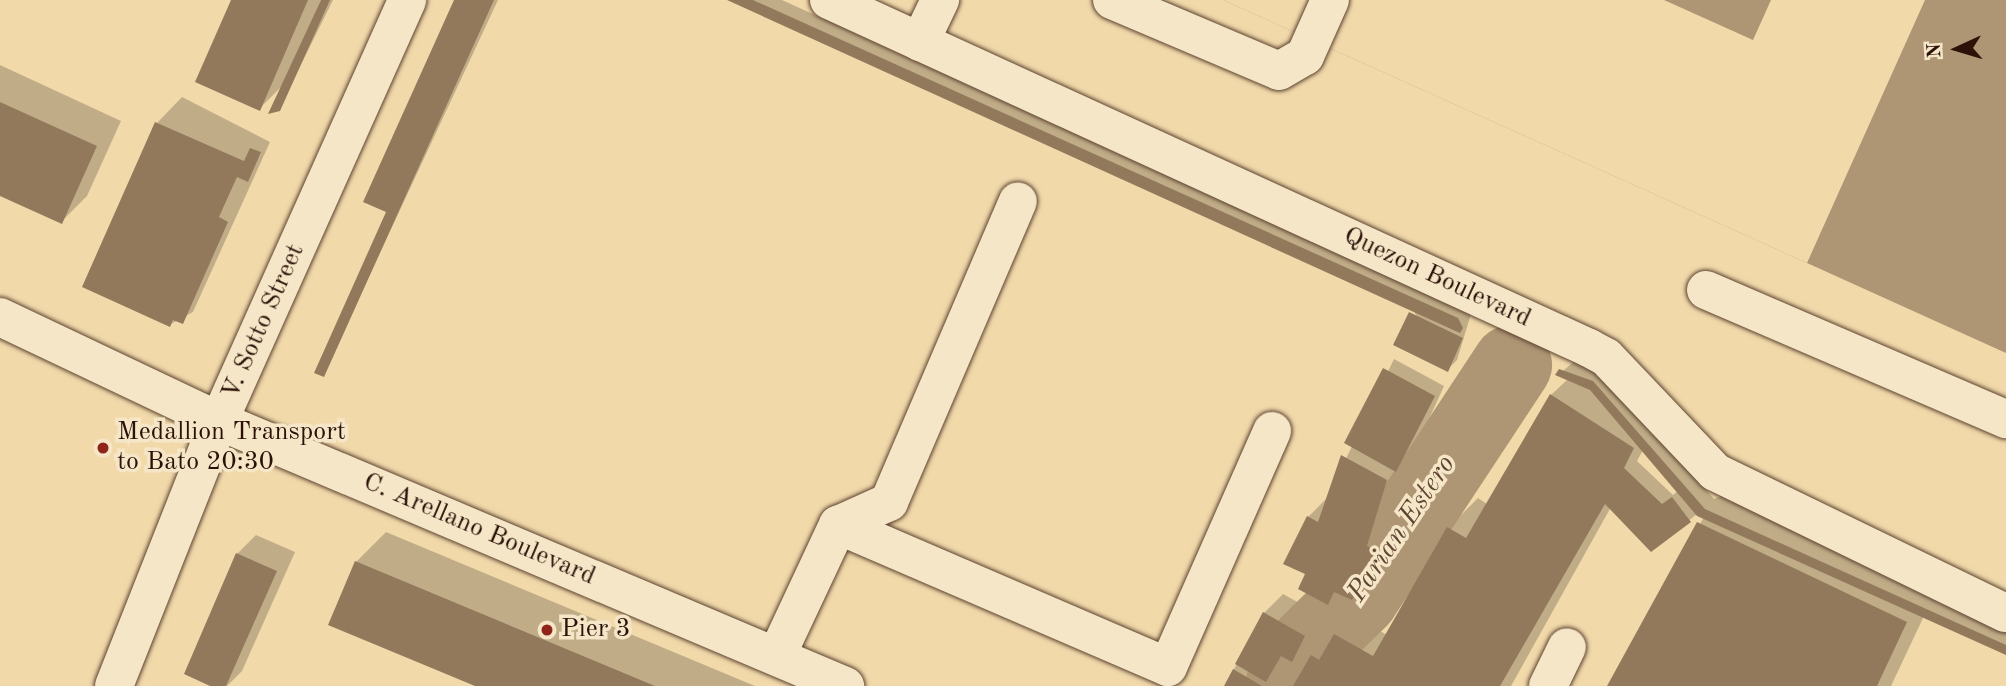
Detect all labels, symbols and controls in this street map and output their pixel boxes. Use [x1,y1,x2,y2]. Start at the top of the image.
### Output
north arrow [1922,14,1992,84]
text: N [1926,43,1946,58]
street label: Quezon Boulevard [1338,221,1536,335]
street label: V. Sotto Street [216,239,312,405]
place label: Medallion Transport to Bato 20:30 [117,417,346,478]
marker: Medallion Transport to Bato 20:30 [95,440,111,456]
water label: Parian Estero [1341,450,1463,608]
street label: C. Arellano Boulevard [358,467,600,593]
place label: Pier 3 [561,614,631,646]
marker: Pier 3 [539,622,555,638]

